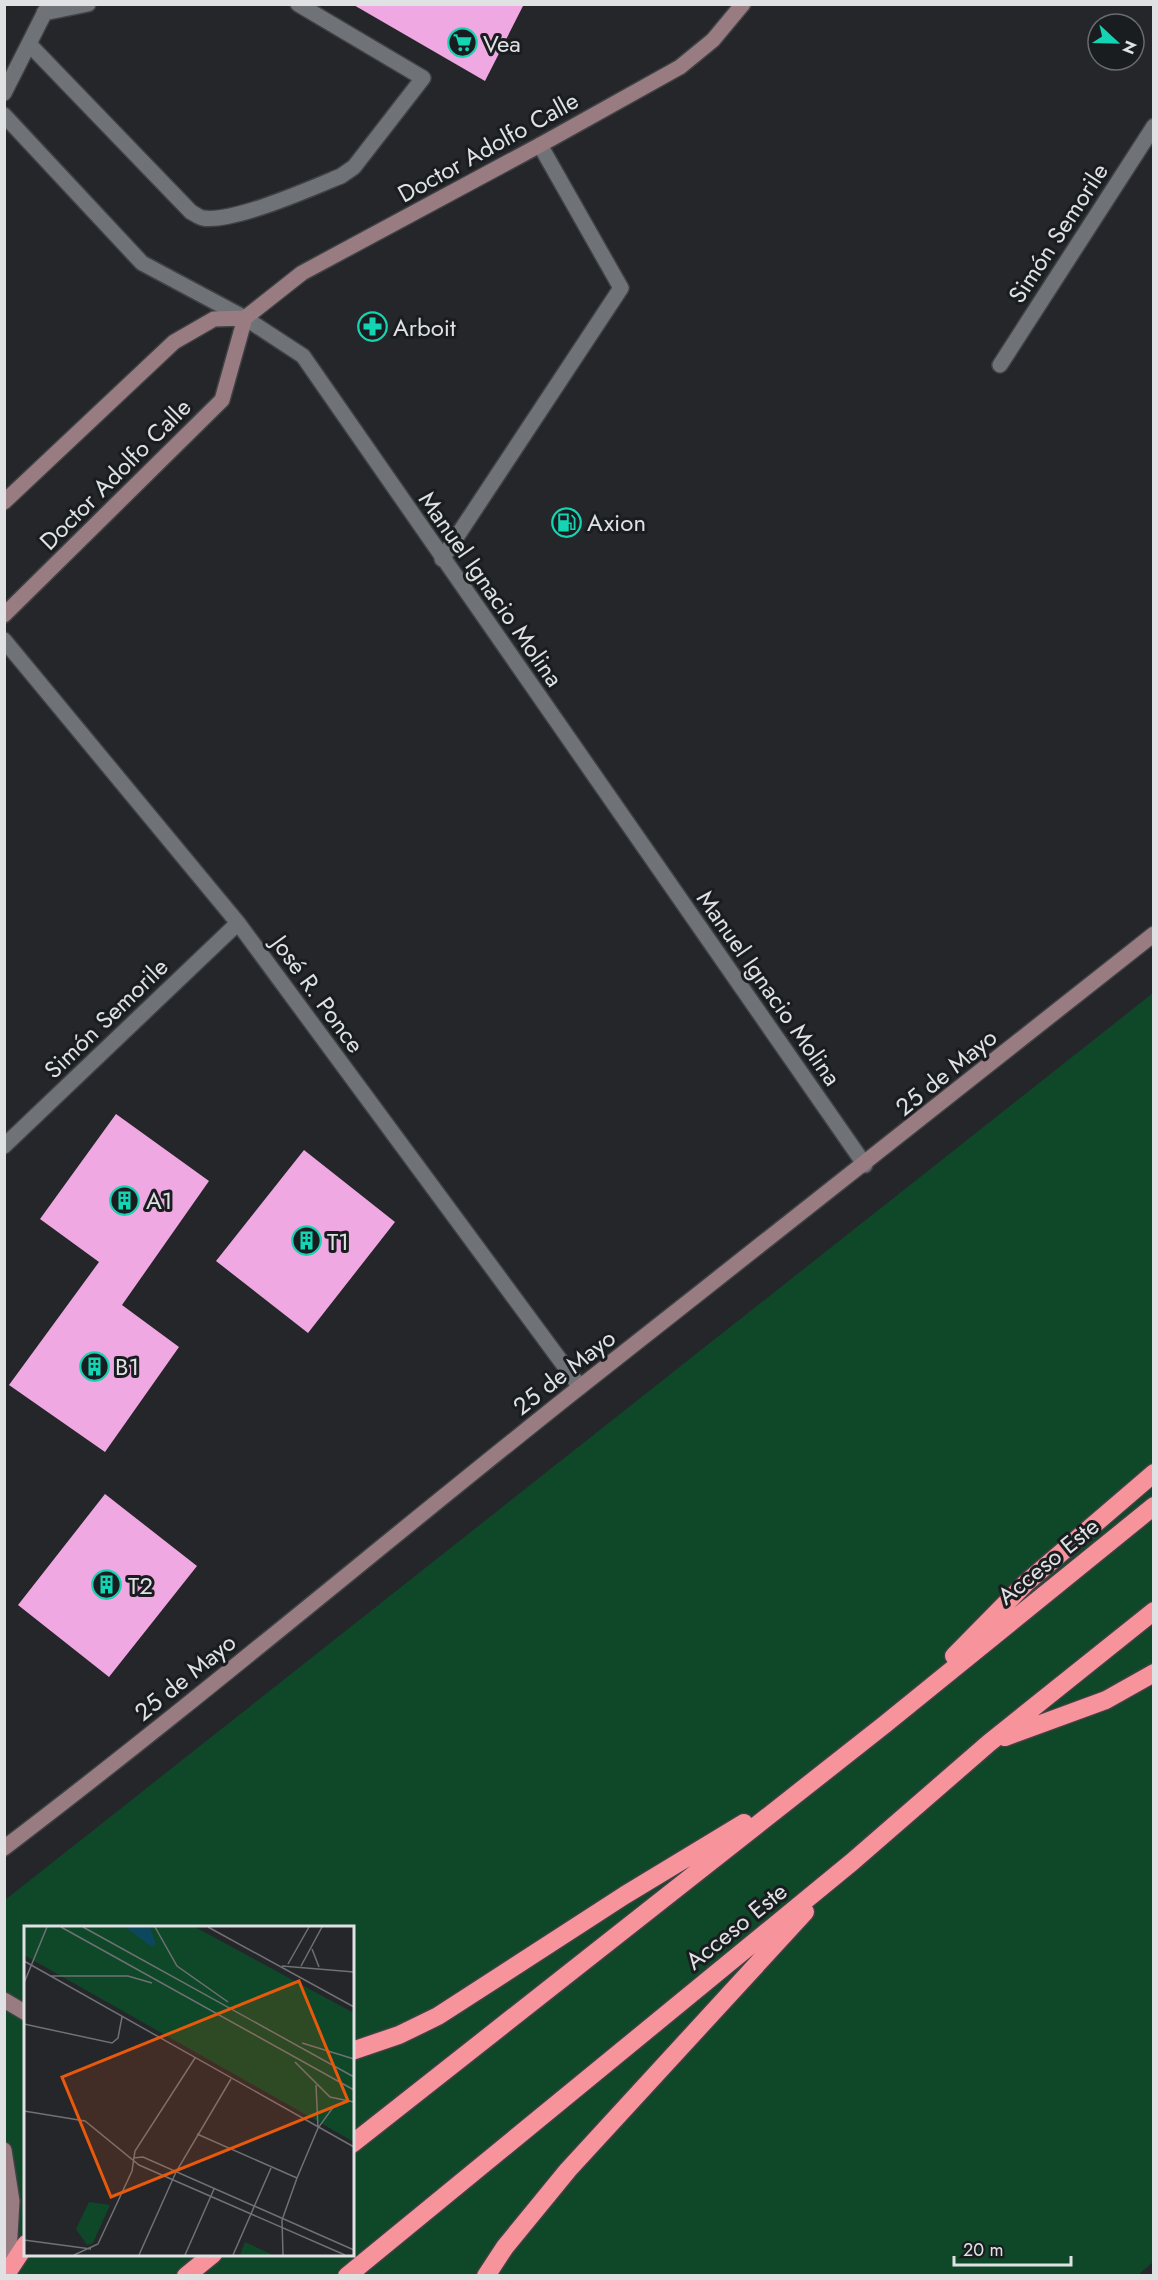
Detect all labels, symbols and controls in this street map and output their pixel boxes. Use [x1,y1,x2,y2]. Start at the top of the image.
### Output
north arrow [1086,12,1146,72]
place label: Vea [483,26,521,61]
supermarket icon: Vea [446,27,478,59]
text: N [1116,37,1142,58]
street label: Doctor Adolfo Calle [391,83,585,211]
street label: Simón Semorile [1000,156,1116,310]
place label: Arboit [393,310,456,345]
pharmacy icon: Arboit [356,311,388,343]
street label: Doctor Adolfo Calle [31,390,199,558]
street label: Manuel Ignacio Molina [410,484,572,694]
place label: Axion [587,505,646,540]
fuel station icon: Axion [550,506,582,538]
street label: Manuel Ignacio Molina [688,883,850,1093]
street label: José R. Ponce [262,926,373,1060]
street label: Simón Semorile [36,950,176,1086]
street label: 25 de Mayo [888,1020,1004,1124]
place label: A1 [146,1183,173,1218]
building icon: A1 [109,1184,141,1216]
place label: T1 [327,1224,349,1259]
building icon: T1 [290,1225,322,1257]
street label: 25 de Mayo [505,1321,623,1423]
place label: B1 [115,1349,139,1384]
building icon: B1 [78,1350,110,1382]
street label: Acceso Este [990,1509,1106,1613]
place label: T2 [128,1568,153,1603]
building icon: T2 [91,1569,123,1601]
street label: 25 de Mayo [127,1625,243,1729]
street label: Acceso Este [678,1874,794,1978]
inset map [24,1926,354,2256]
scale bar [954,2229,1071,2267]
text: 20 m [963,2237,1003,2263]

